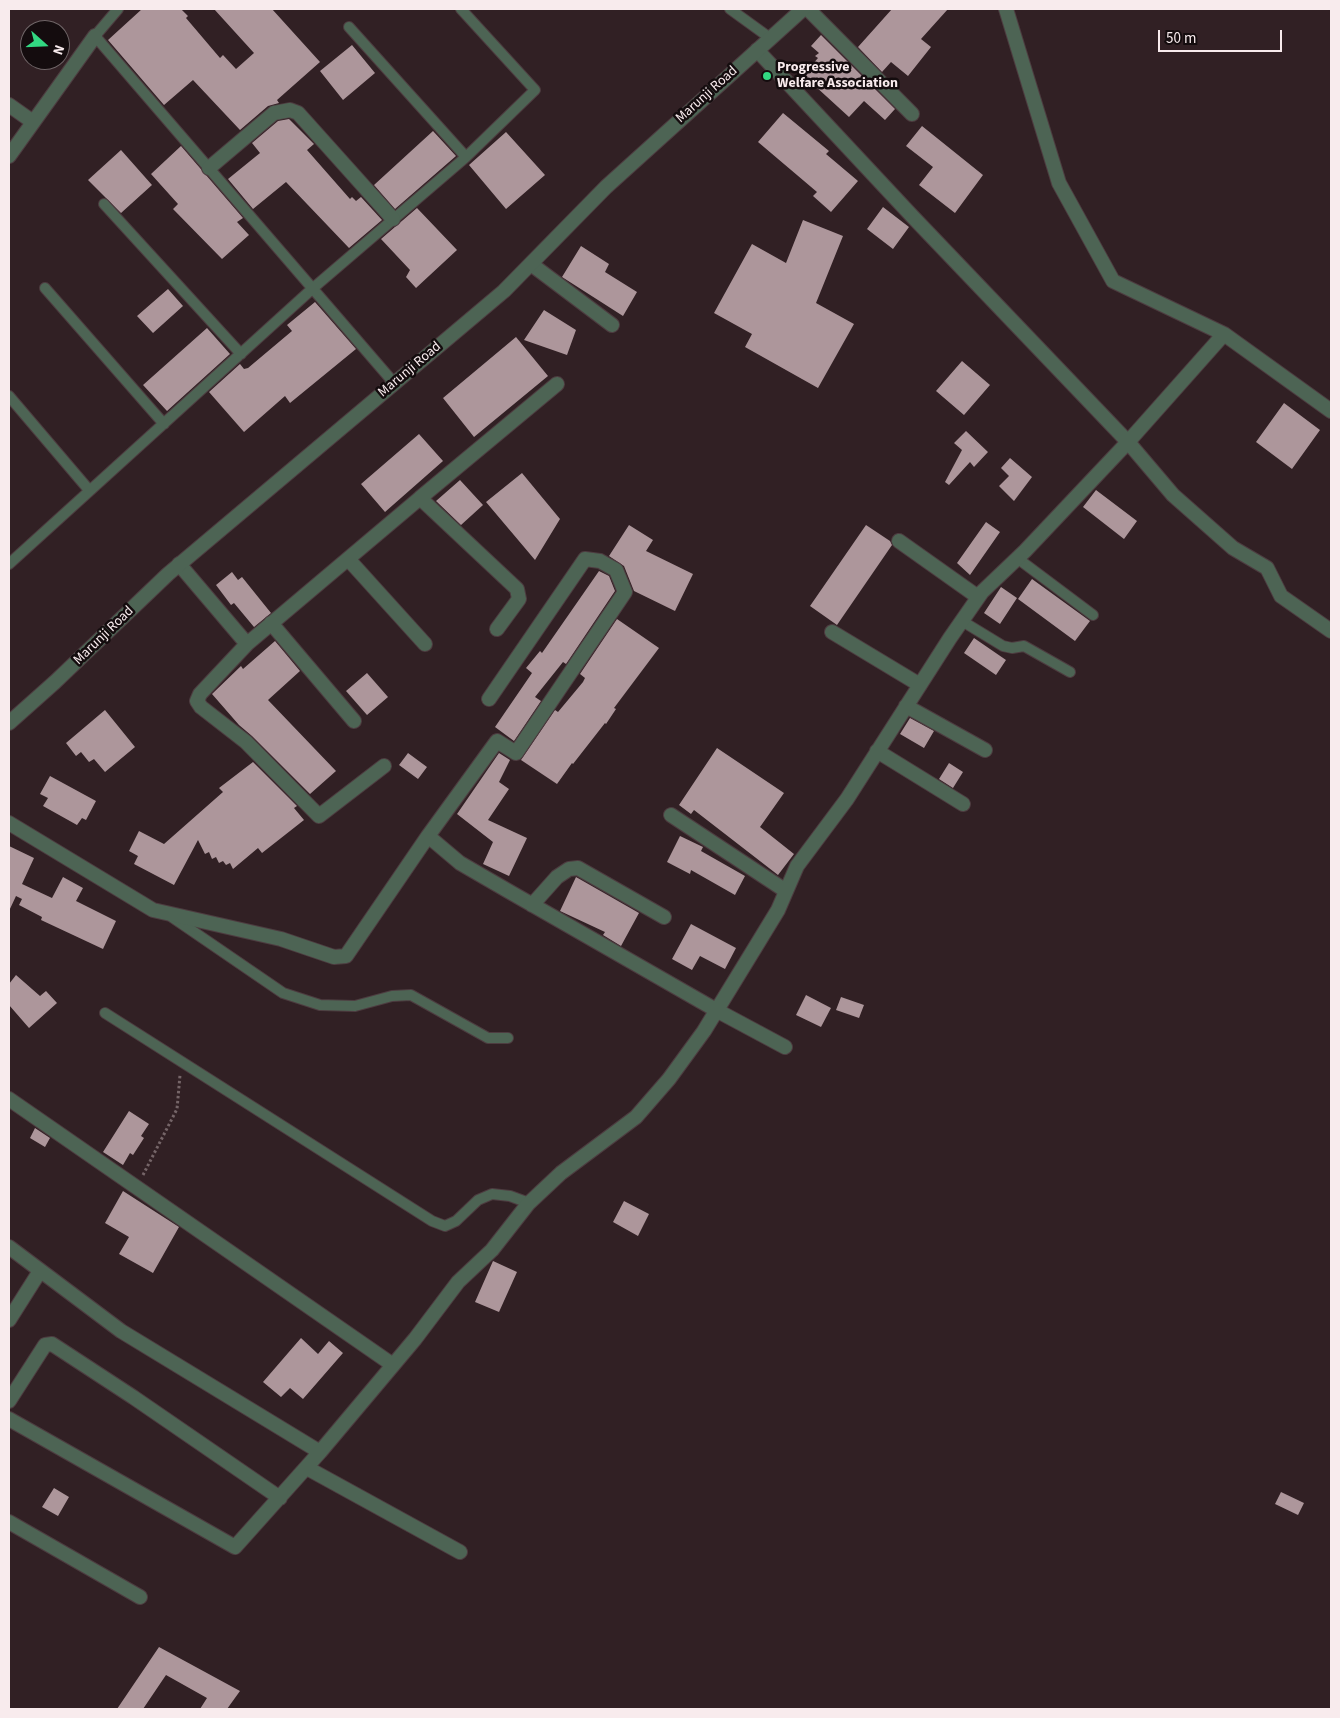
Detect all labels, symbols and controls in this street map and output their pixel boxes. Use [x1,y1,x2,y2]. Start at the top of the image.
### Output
north arrow [20,20,70,70]
scale bar [1160,20,1284,52]
text: 50 m [1166,28,1196,49]
text: N [47,42,69,58]
place label: Progressive Welfare Association [777,60,898,92]
street label: Marunji Road [673,63,741,127]
marker: Progressive Welfare Association [761,70,773,82]
street label: Marunji Road [375,339,445,401]
street label: Marunji Road [70,603,138,669]

